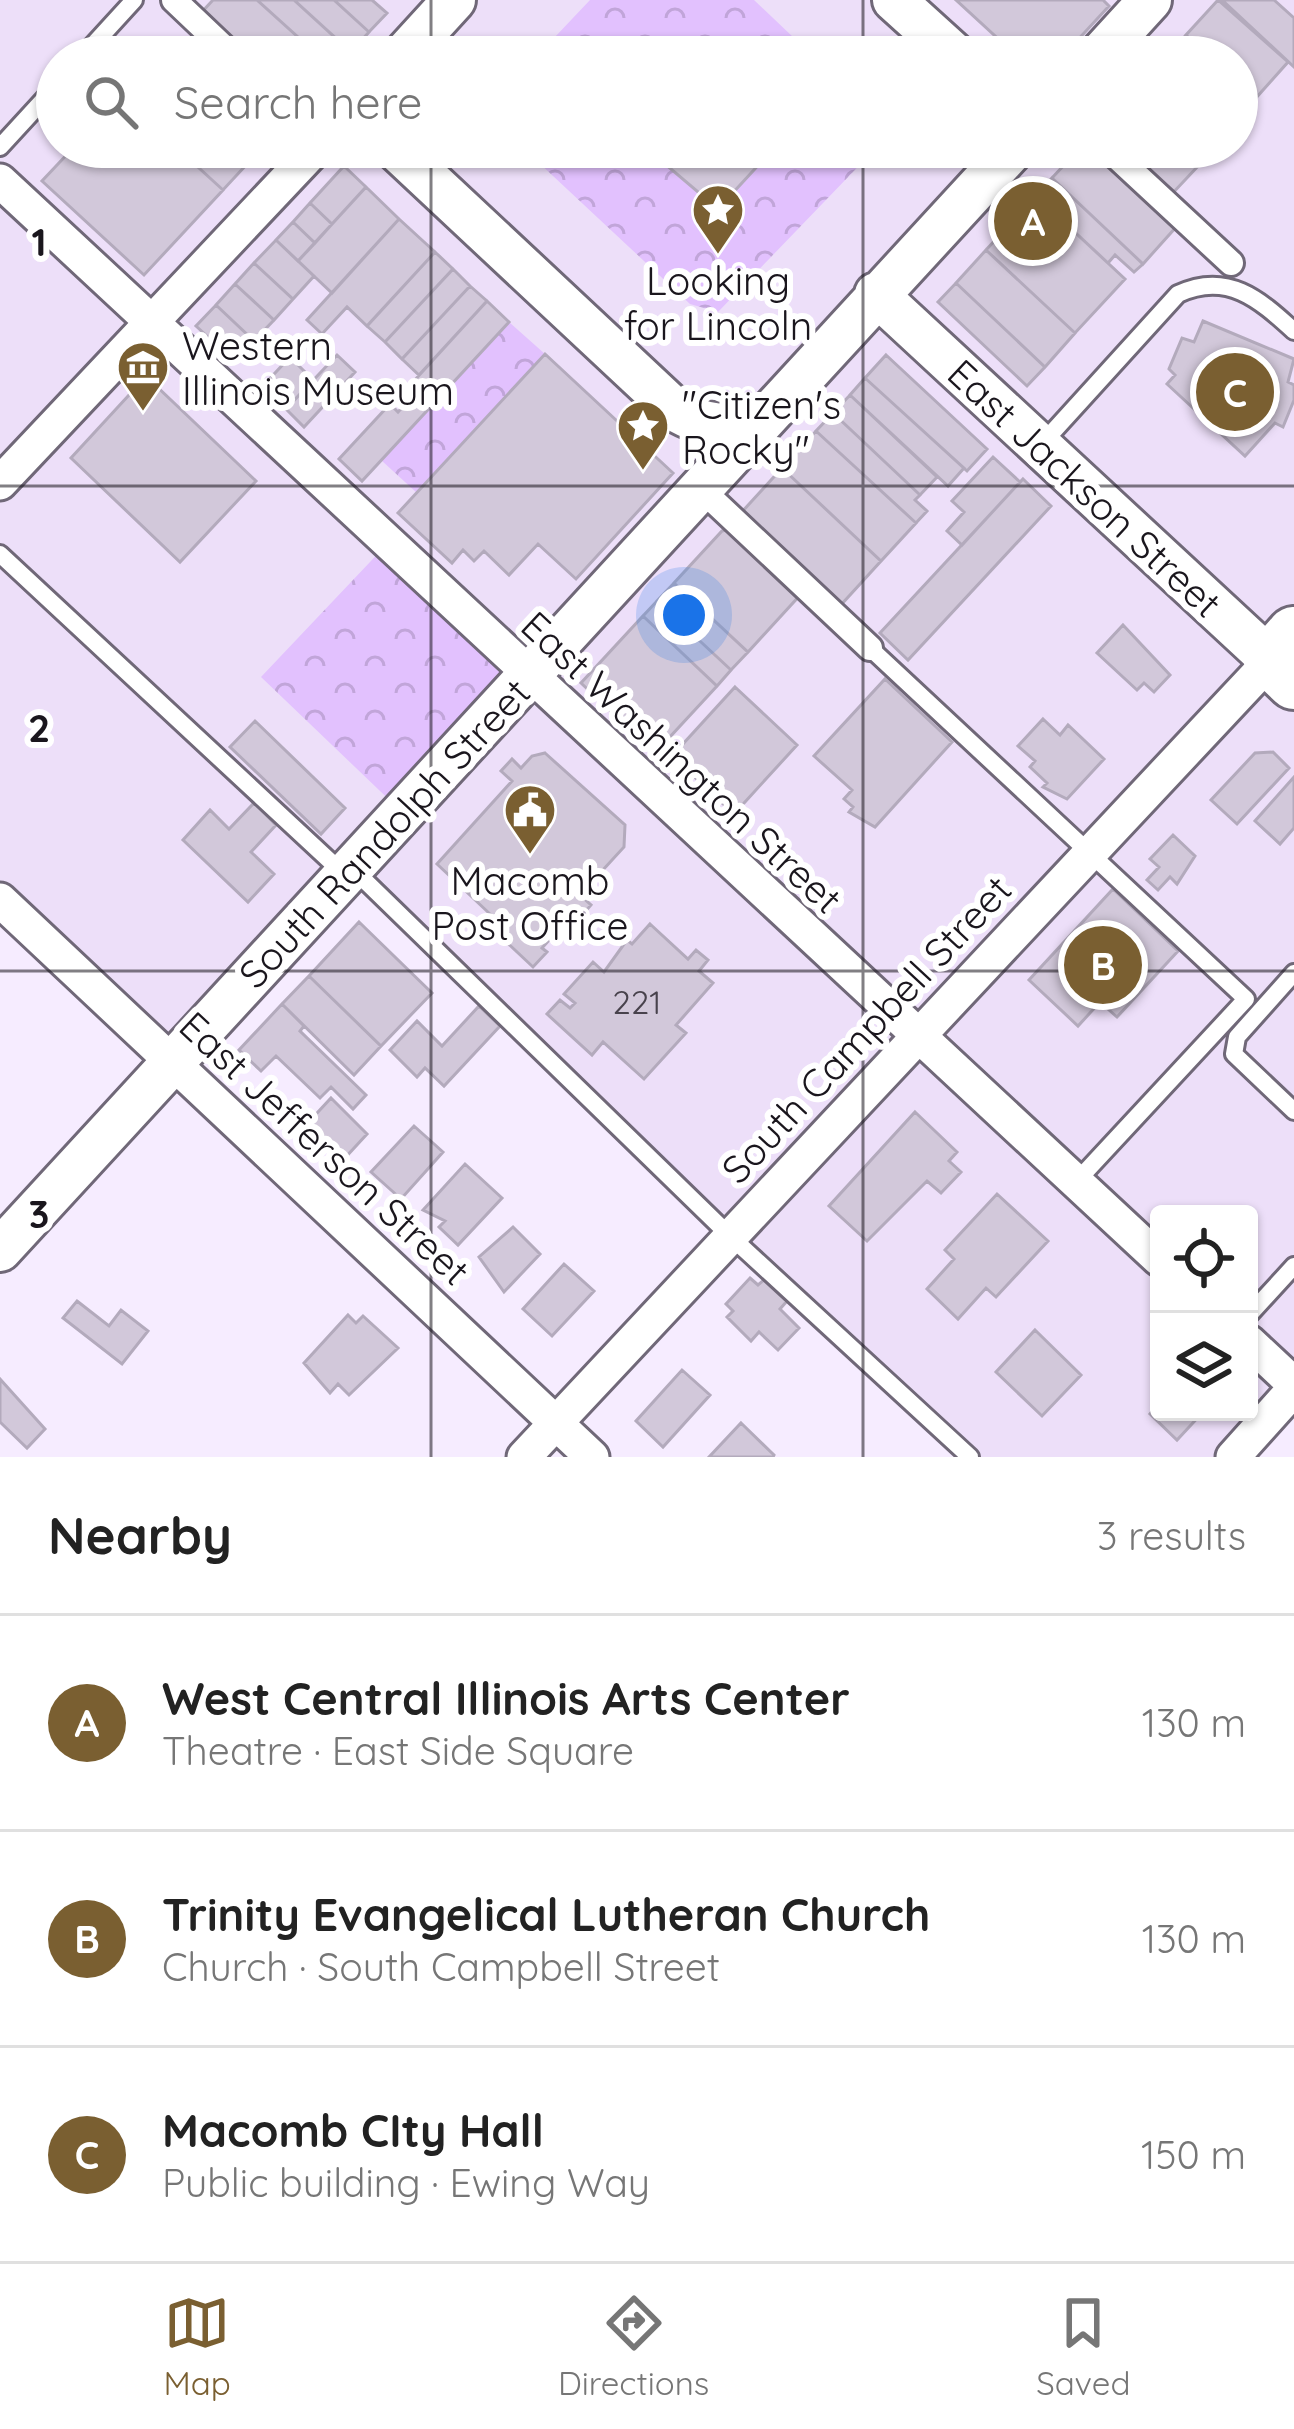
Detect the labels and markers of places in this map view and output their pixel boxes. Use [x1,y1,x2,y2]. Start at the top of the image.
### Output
pin: A [994,176,1072,266]
place icon: Looking for Lincoln [690,182,746,256]
place label: Looking for Lincoln [624,256,812,350]
place label: Western Illinois Museum [182,321,454,415]
museum icon: Western Illinois Museum [115,339,171,413]
pin: C [1196,347,1274,437]
place label: "Citizen's Rocky" [682,380,841,474]
place icon: "Citizen's Rocky" [615,398,671,472]
public building icon: Macomb Post Office [502,782,558,856]
place label: Macomb Post Office [431,856,629,950]
pin: B [1064,920,1142,1010]

